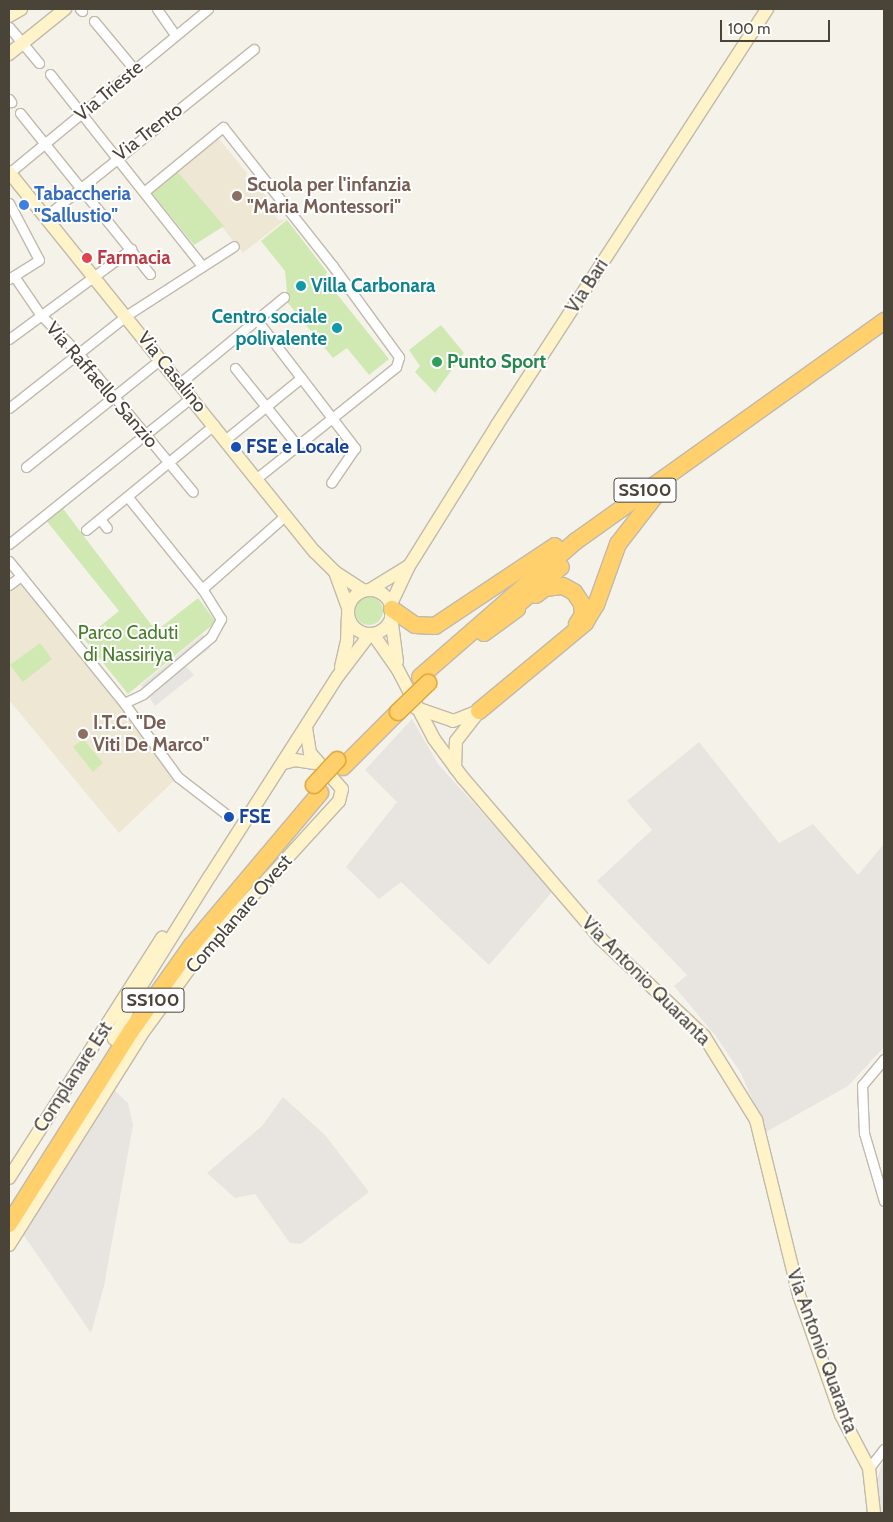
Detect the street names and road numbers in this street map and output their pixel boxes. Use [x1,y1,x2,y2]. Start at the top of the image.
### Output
street label: Via Trieste [70,56,148,126]
street label: Via Trento [109,98,187,166]
street label: Via Bari [561,254,613,318]
street label: Via Raffaello Sanzio [41,317,163,453]
street label: Via Casalino [133,327,211,417]
road number: SS100 [612,474,678,506]
street label: Complanare Ovest [181,850,297,978]
street label: Via Antonio Quaranta [577,912,715,1050]
road number: SS100 [120,984,186,1016]
street label: Complanare Est [29,1018,117,1136]
street label: Via Antonio Quaranta [782,1266,862,1436]

